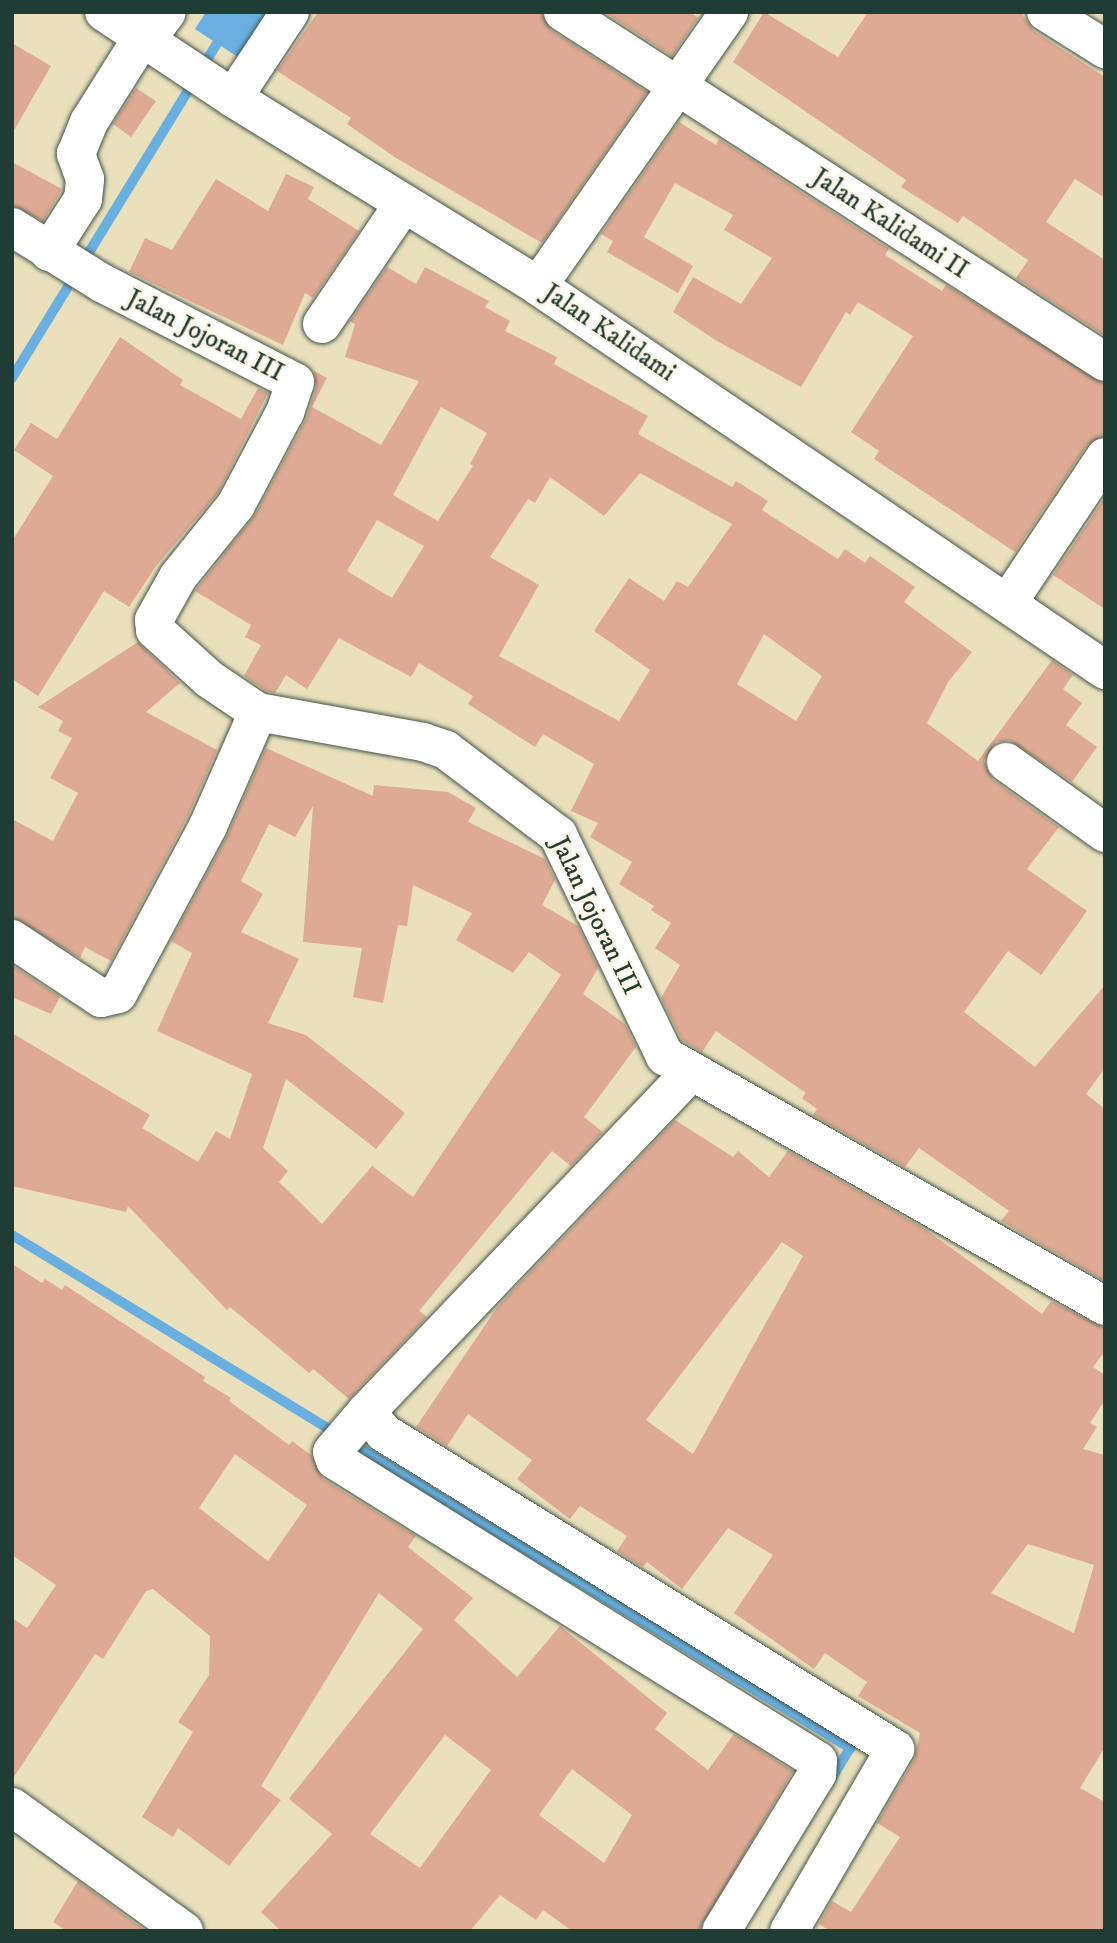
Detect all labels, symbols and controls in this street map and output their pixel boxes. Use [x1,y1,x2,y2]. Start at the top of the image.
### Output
street label: Jalan Kalidami II [806,162,974,286]
street label: Jalan Kalidami [537,277,681,389]
street label: Jalan Jojoran III [121,283,289,389]
street label: Jalan Jojoran III [543,832,647,1000]

